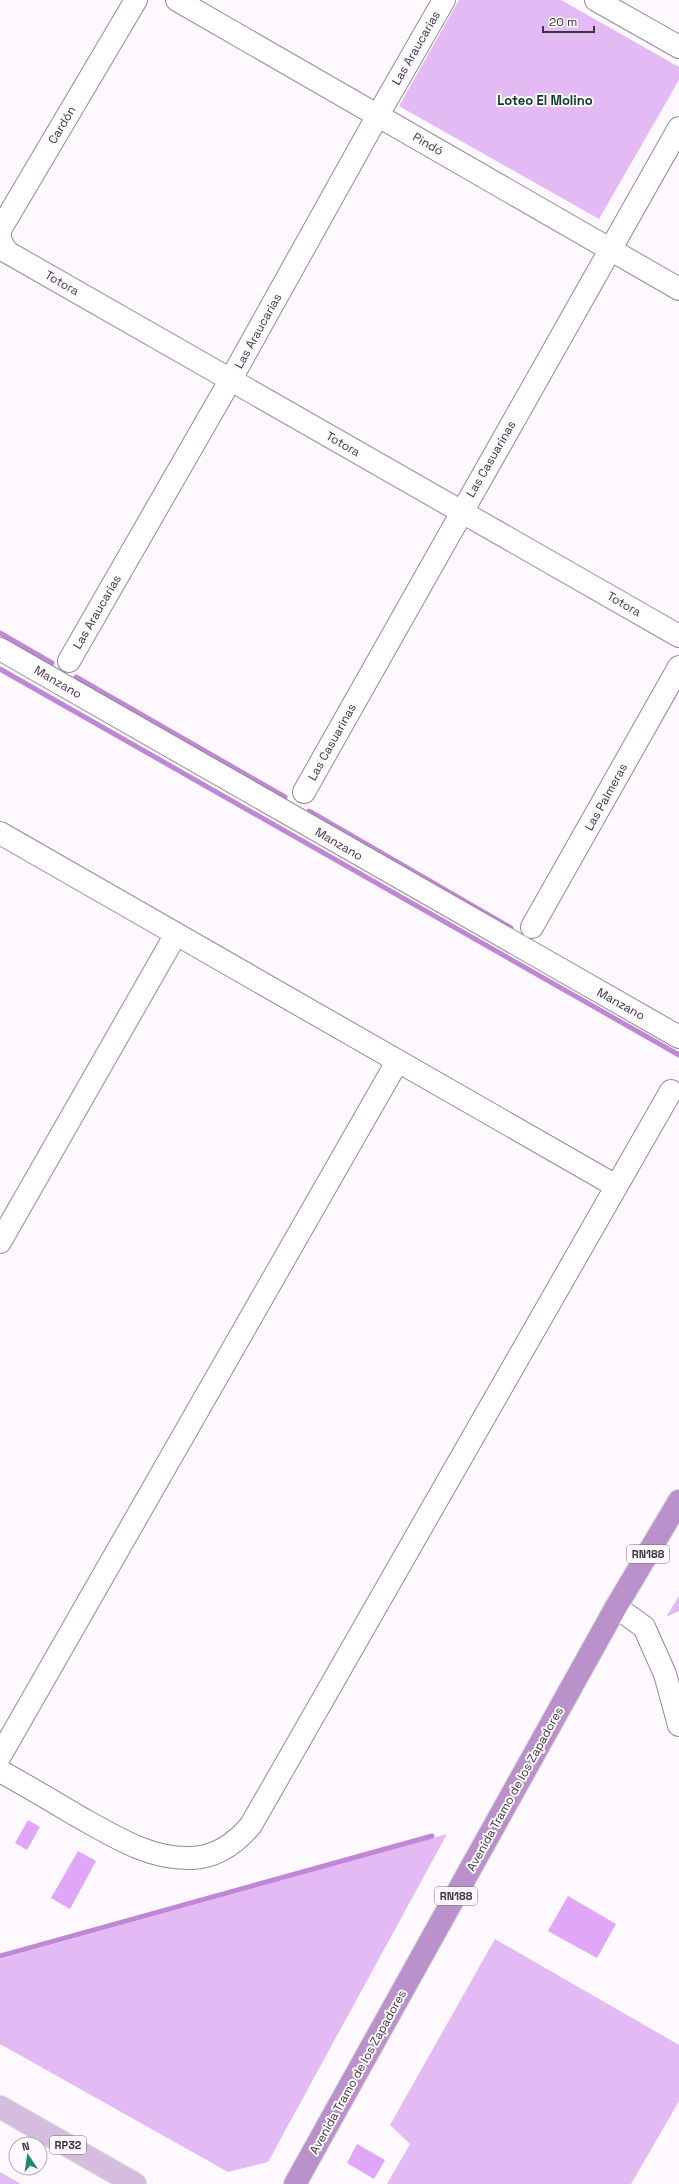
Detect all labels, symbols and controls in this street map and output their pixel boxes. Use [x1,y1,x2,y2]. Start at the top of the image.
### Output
street label: Las Araucarias [388,8,444,88]
scale bar [543,8,594,34]
text: 20 m [549,14,577,30]
district label: Loteo El Molino [497,92,593,109]
street label: Cardón [44,103,80,147]
street label: Pindó [410,129,446,159]
street label: Totora [42,267,82,299]
street label: Las Araucarias [231,291,285,371]
street label: Las Casuarinas [463,418,519,500]
street label: Totora [323,428,363,460]
street label: Las Araucarias [69,572,125,652]
street label: Totora [604,588,644,620]
street label: Manzano [31,662,85,702]
street label: Las Casuarinas [304,701,360,783]
street label: Las Palmeras [581,760,631,834]
street label: Manzano [312,824,366,864]
street label: Manzano [594,984,648,1024]
road number: RN188 [627,1545,669,1563]
street label: Avenida Tramo de los Zapadores [463,1704,567,1874]
road number: RN188 [435,1887,477,1905]
street label: Avenida Tramo de los Zapadores [306,1987,410,2157]
north arrow [8,2136,48,2176]
road number: RP32 [50,2136,86,2154]
text: N [21,2139,31,2154]

